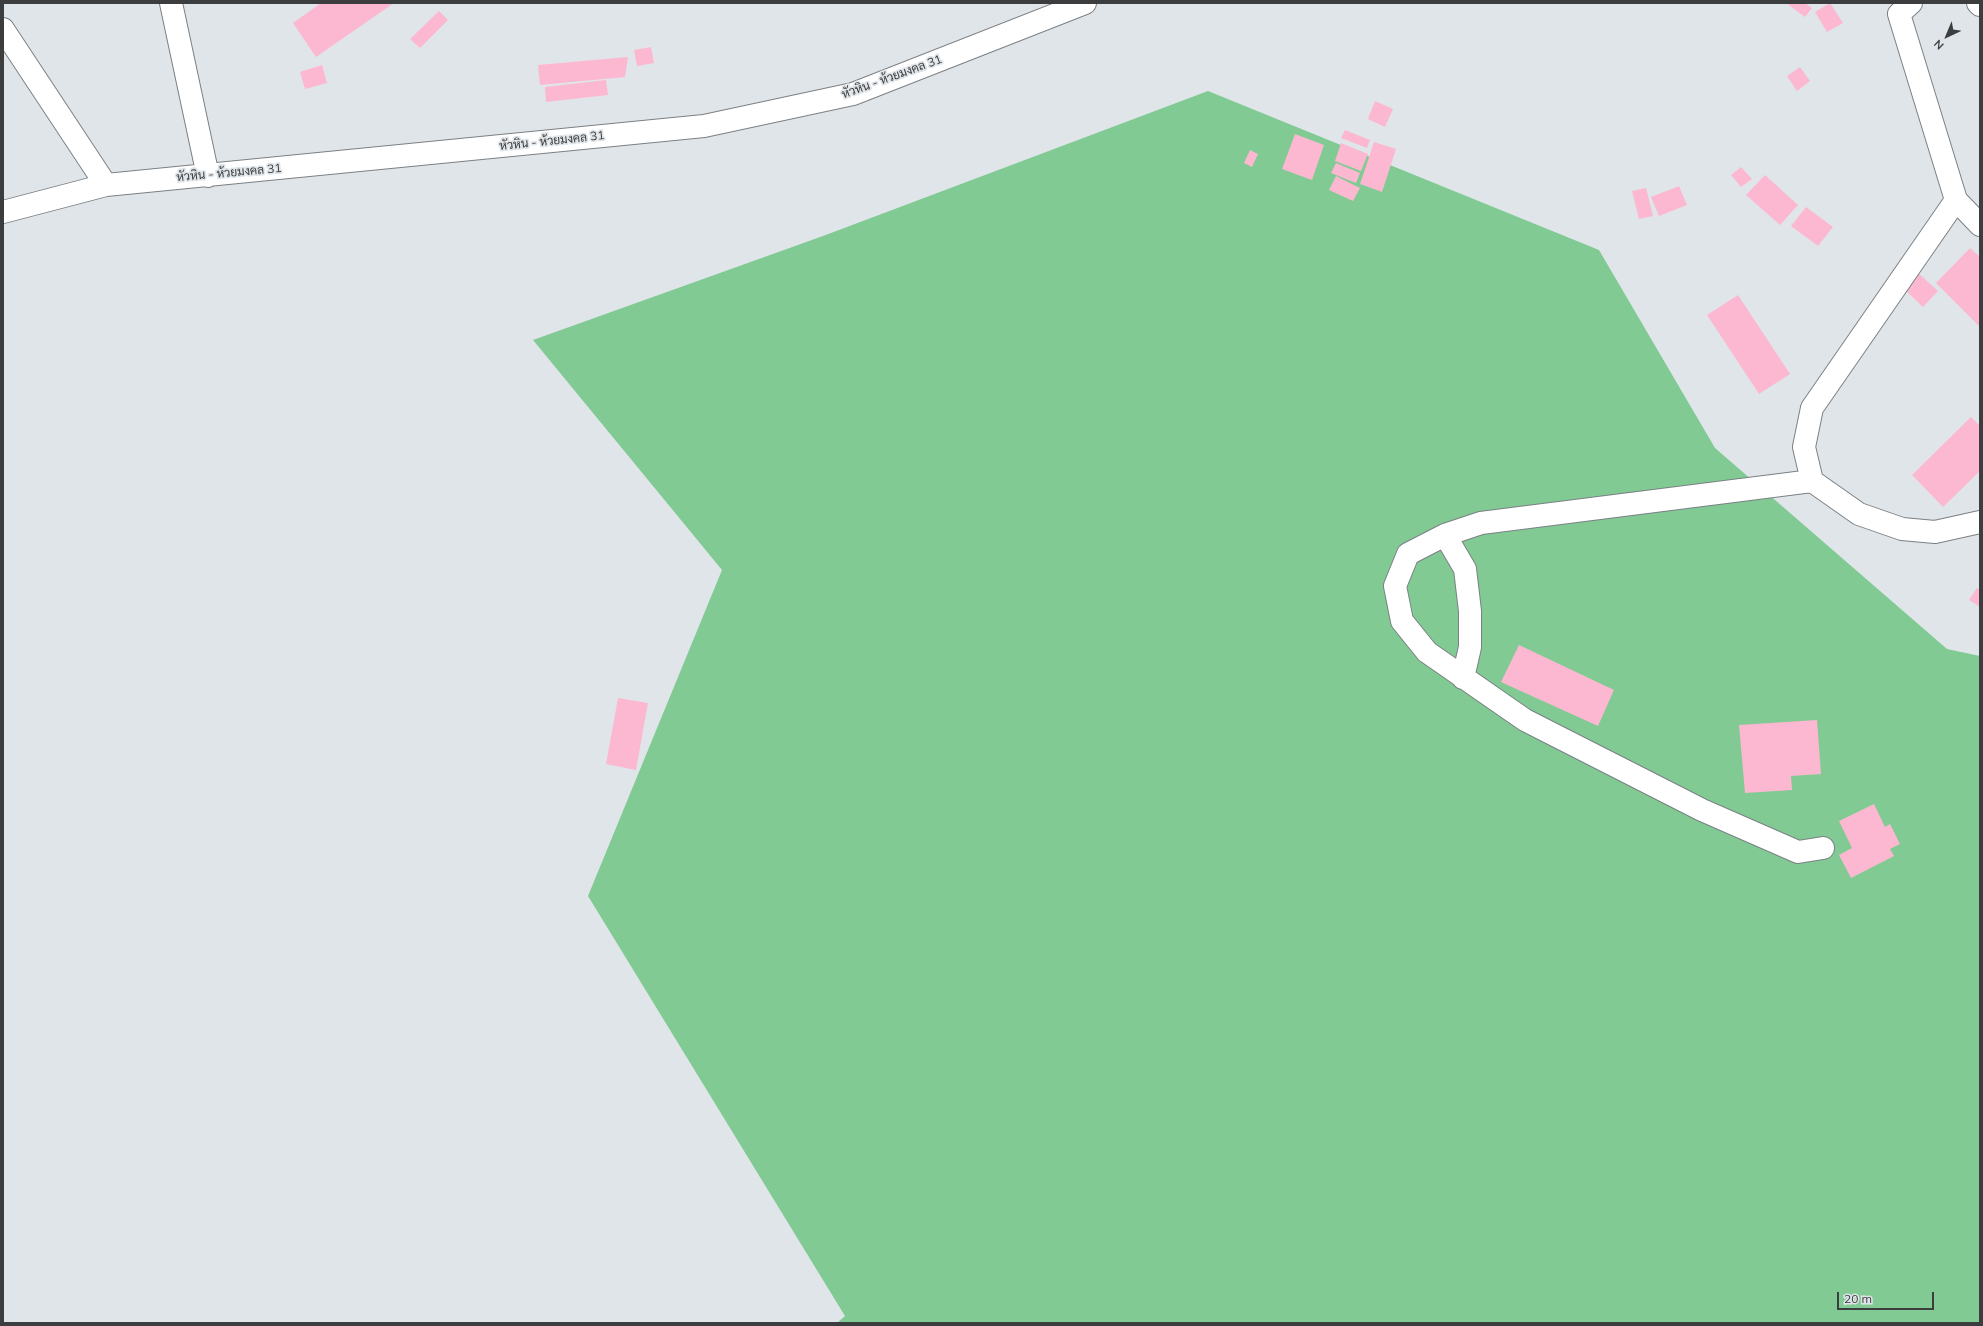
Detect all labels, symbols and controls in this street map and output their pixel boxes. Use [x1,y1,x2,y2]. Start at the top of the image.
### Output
north arrow [1927,16,1967,56]
text: N [1931,37,1947,53]
street label: หัวหิน - ห้วยมงคล 31 [840,52,944,102]
street label: หัวหิน - ห้วยมงคล 31 [499,128,605,154]
street label: หัวหิน - ห้วยมงคล 31 [176,161,282,185]
scale bar [1839,1284,1936,1310]
text: 20 m [1844,1291,1872,1306]

